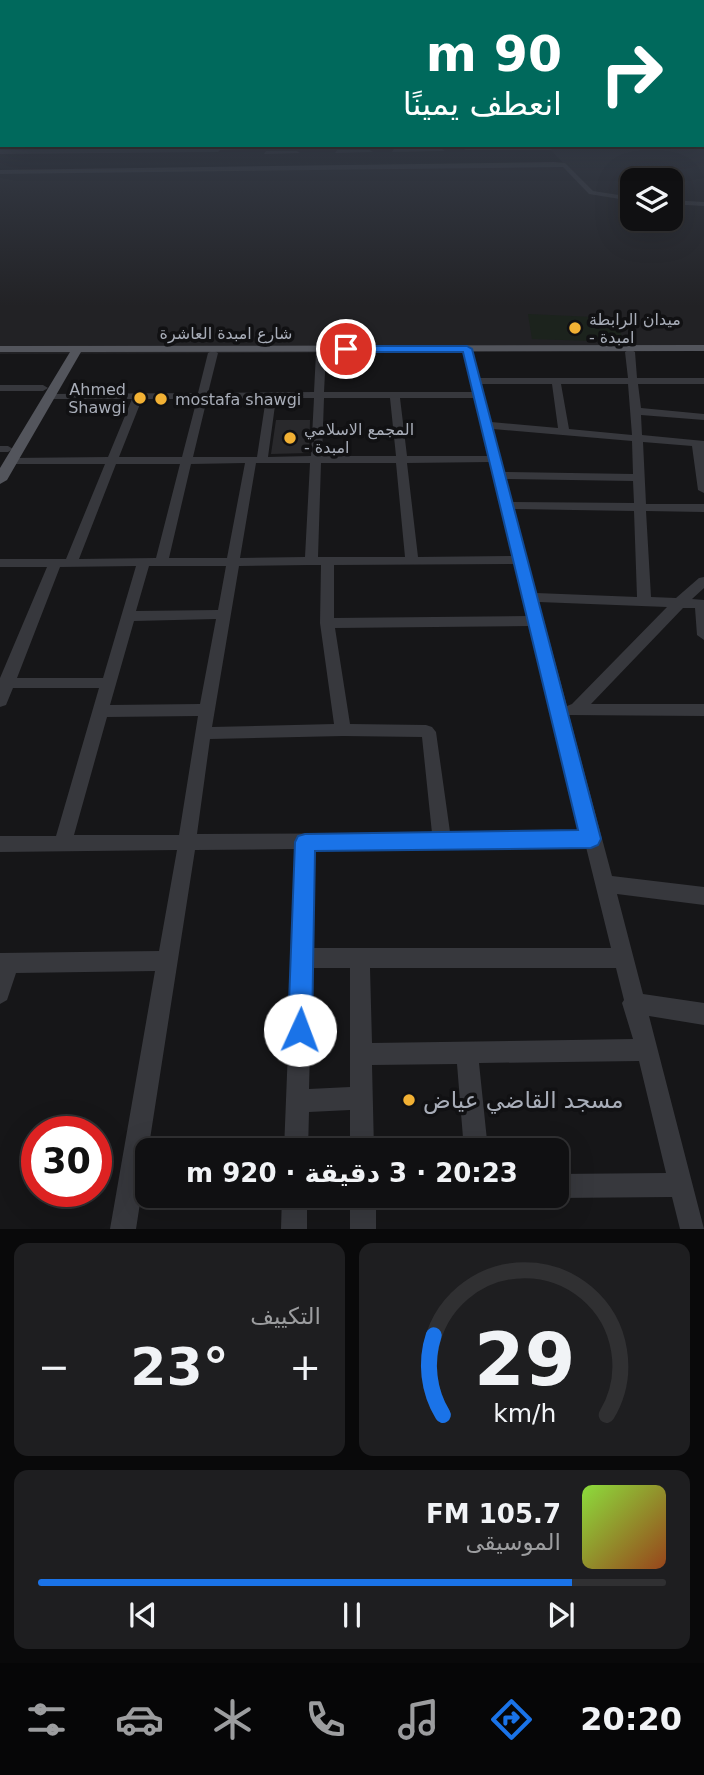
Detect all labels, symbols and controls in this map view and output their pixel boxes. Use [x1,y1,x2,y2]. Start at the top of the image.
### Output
text: 90 m [426,26,562,83]
icon: right [586,28,677,119]
text: انعطف يمينًا [403,85,562,123]
map controls [620,168,683,231]
button: layers [620,168,683,231]
place label: ميدان الرابطة - امبدة [589,310,681,347]
pin [316,319,376,379]
marker: ميدان الرابطة - امبدة [567,320,583,336]
street label: شارع امبدة العاشرة [160,324,292,344]
icon: arrive [327,330,365,368]
place label: Ahmed Shawgi [68,380,126,417]
marker: Ahmed Shawgi [132,390,148,406]
place label: mostafa shawgi [175,390,301,409]
marker: mostafa shawgi [153,391,169,407]
place label: المجمع الاسلامي - امبدة [304,420,414,457]
marker: المجمع الاسلامي - امبدة [282,430,298,446]
position arrow [263,993,337,1067]
place label: مسجد القاضي عياض [423,1087,624,1114]
marker: مسجد القاضي عياض [401,1092,417,1108]
speed limit sign: 30 [21,1116,112,1207]
text: 20:23 · 3 دقيقة · 920 m [186,1158,518,1188]
text: التكييف [250,1303,321,1329]
text: 29 [474,1318,575,1403]
text: 23° [130,1337,229,1397]
text: − [38,1345,70,1389]
text: + [289,1345,321,1389]
text: km/h [493,1399,556,1428]
text: 105.7 FM [426,1499,561,1529]
text: الموسيقى [465,1529,561,1555]
icon: previous [124,1596,162,1634]
icon: pause [333,1596,371,1634]
icon: next [542,1596,580,1634]
icon: filters [22,1695,71,1744]
icon: car [115,1695,164,1744]
icon: climate [208,1695,257,1744]
icon: phone [301,1695,350,1744]
icon: music [394,1695,443,1744]
icon: directions [487,1695,536,1744]
text: 20:20 [580,1700,682,1738]

